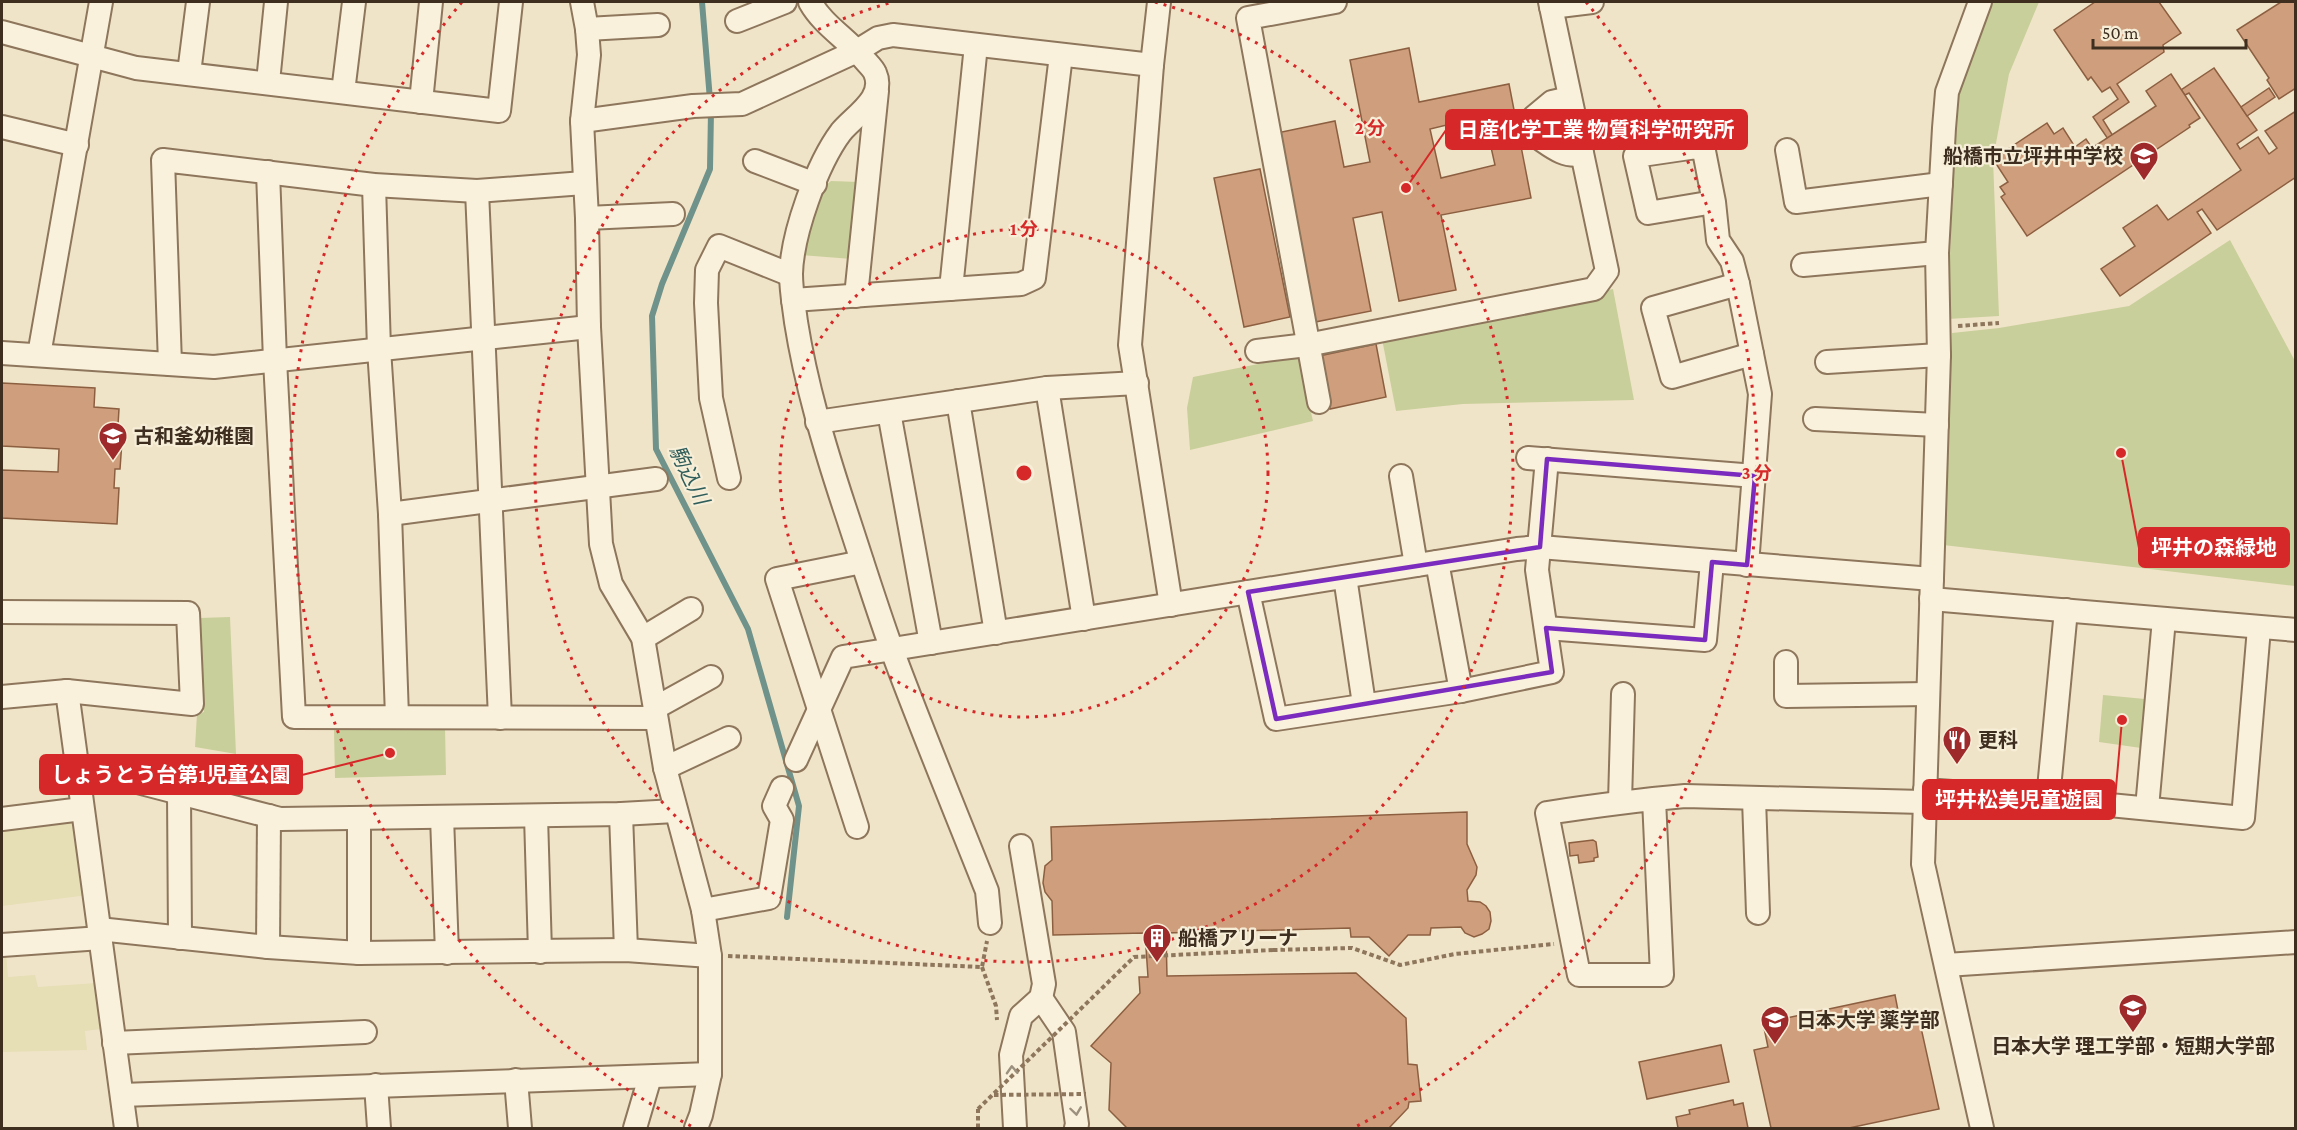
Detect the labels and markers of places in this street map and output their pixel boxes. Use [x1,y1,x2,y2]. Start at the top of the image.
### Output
callout: 日産化学工業 物質科学研究所 [1446,110,1747,149]
school or university icon: 船橋市立坪井中学校 [2128,140,2160,182]
place label: 船橋市立坪井中学校 [1943,145,2123,167]
school or university icon: 古和釜幼稚園 [97,420,129,462]
place label: 古和釜幼稚園 [134,425,254,447]
centre of rings [1014,463,1034,483]
callout: 坪井の森緑地 [2139,528,2289,567]
restaurant icon: 更科 [1941,724,1973,766]
place label: 更科 [1978,729,2018,751]
callout: しょうとう台第1児童公園 [40,755,302,794]
callout: 坪井松美児童遊園 [1923,780,2115,819]
building icon: 船橋アリーナ [1141,922,1173,964]
place label: 船橋アリーナ [1178,927,1298,949]
school or university icon: 日本大学 理工学部・短期大学部 [2117,992,2149,1034]
school or university icon: 日本大学 薬学部 [1759,1004,1791,1046]
place label: 日本大学 薬学部 [1796,1009,1940,1031]
place label: 日本大学 理工学部・短期大学部 [1991,1035,2275,1057]

